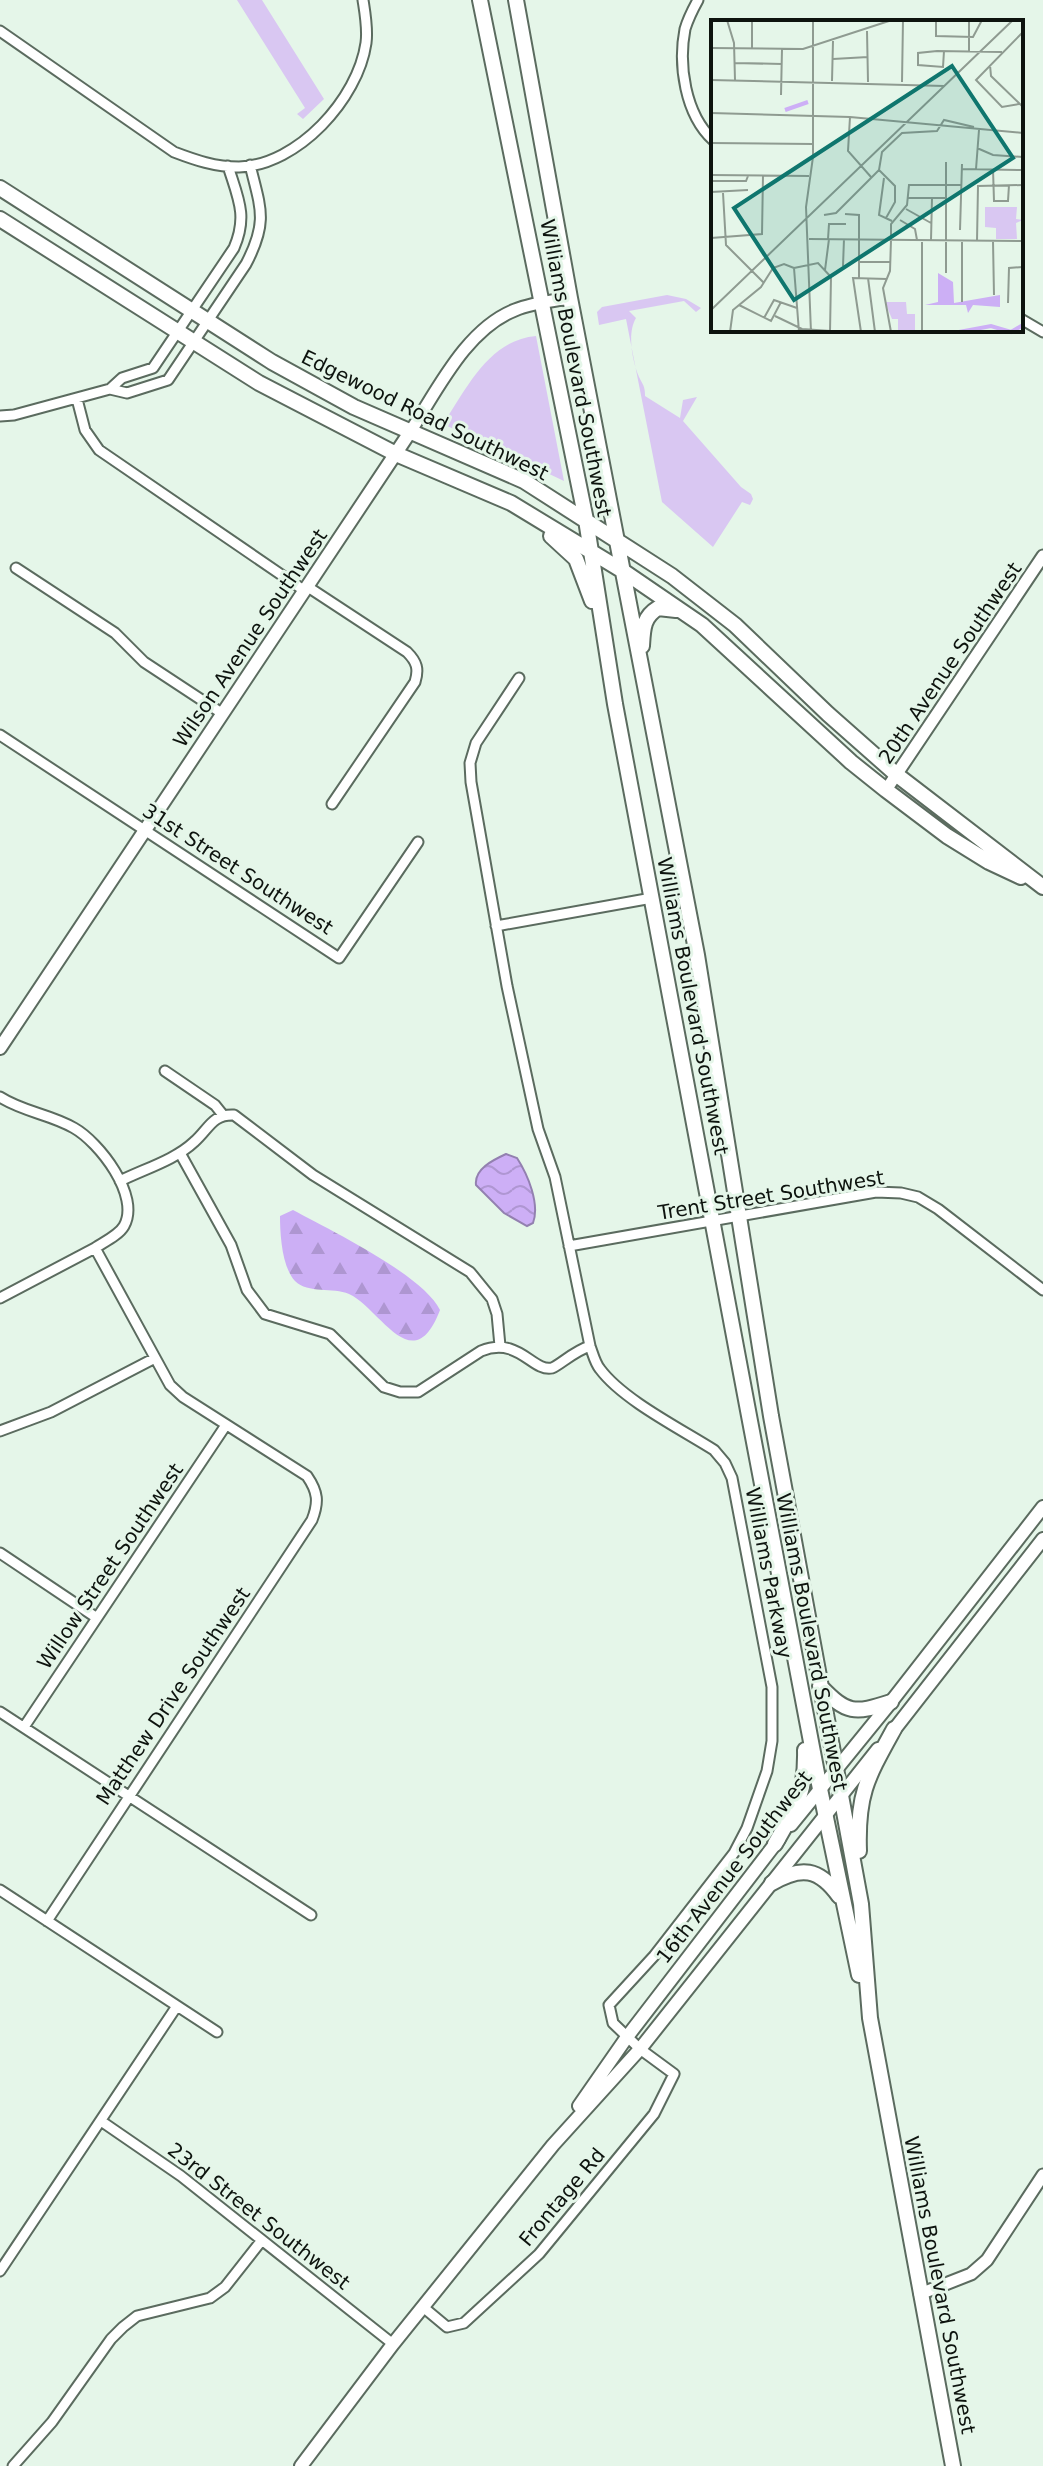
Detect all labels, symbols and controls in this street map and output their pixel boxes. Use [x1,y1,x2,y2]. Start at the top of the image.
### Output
inset map [711,20,1023,332]
street label: Williams Boulevard Southwest [535,217,617,519]
street label: Edgewood Road Southwest [298,345,553,485]
street label: Wilson Avenue Southwest [168,524,332,752]
street label: 20th Avenue Southwest [873,557,1027,768]
street label: 31st Street Southwest [138,798,338,940]
street label: Williams Boulevard Southwest [652,855,734,1157]
street label: Trent Street Southwest [655,1165,886,1225]
street label: Willow Street Southwest [32,1458,188,1673]
street label: Williams Parkway [741,1485,797,1661]
street label: Williams Boulevard Southwest [771,1491,853,1793]
street label: Matthew Drive Southwest [91,1582,255,1810]
street label: 16th Avenue Southwest [651,1766,817,1968]
street label: Williams Boulevard Southwest [899,2134,981,2436]
street label: 23rd Street Southwest [163,2137,355,2295]
street label: Frontage Rd [514,2143,610,2251]

